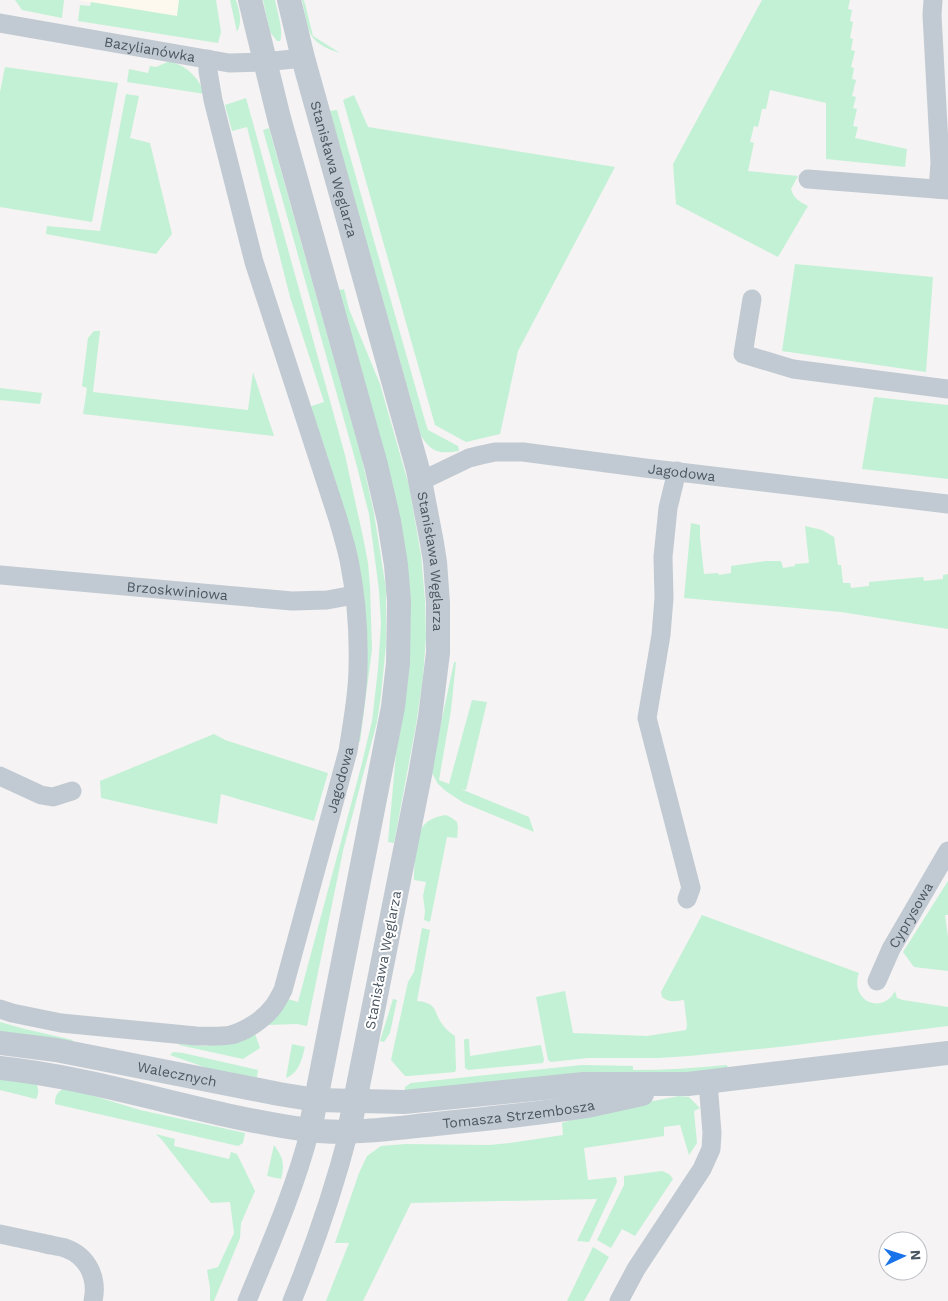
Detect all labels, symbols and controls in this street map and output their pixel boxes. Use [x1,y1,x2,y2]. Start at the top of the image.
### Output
street label: Bazylianówka [103,33,197,65]
street label: Stanisława Węglarza [307,99,361,239]
street label: Jagodowa [647,460,717,484]
street label: Stanisława Węglarza [414,490,446,632]
street label: Brzoskwiniowa [126,578,229,603]
street label: Jagodowa [323,746,357,815]
street label: Cyprysowa [885,879,936,951]
street label: Stanisława Węglarza [362,889,404,1031]
street label: Walecznych [136,1058,218,1090]
street label: Tomasza Strzembosza [442,1097,596,1131]
north arrow [878,1231,928,1281]
text: N [908,1249,924,1261]

